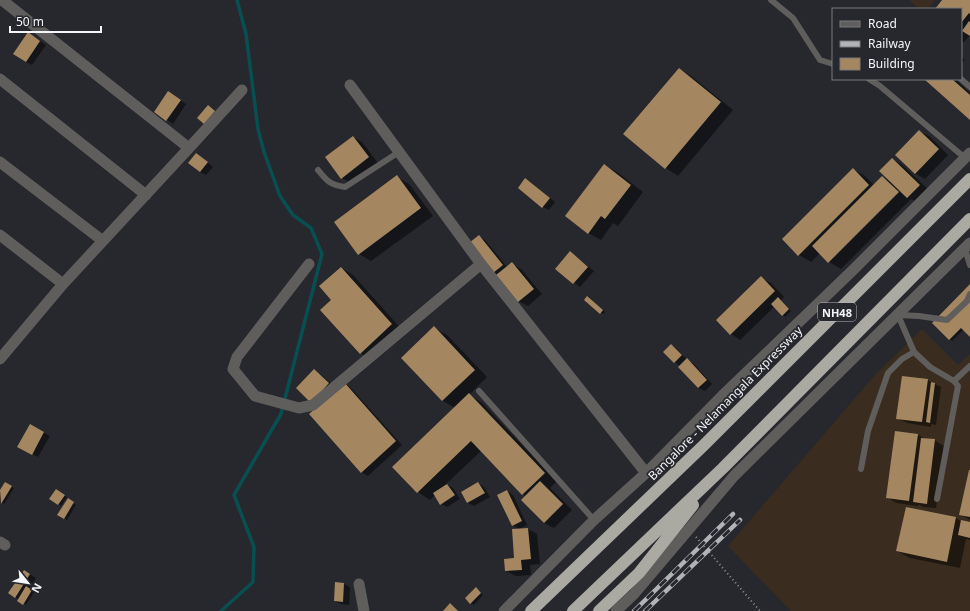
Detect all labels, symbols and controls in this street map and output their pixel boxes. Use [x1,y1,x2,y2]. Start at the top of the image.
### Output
scale bar [10,8,101,34]
legend [832,8,962,80]
text: 50 m [16,13,44,30]
text: Road [868,15,897,32]
text: Railway [868,35,912,52]
text: Building [868,55,915,72]
road number: NH48 [818,303,856,321]
street label: Bangalore - Nelamangala Expressway [644,321,807,484]
north arrow [8,563,48,603]
text: N [28,581,46,596]

